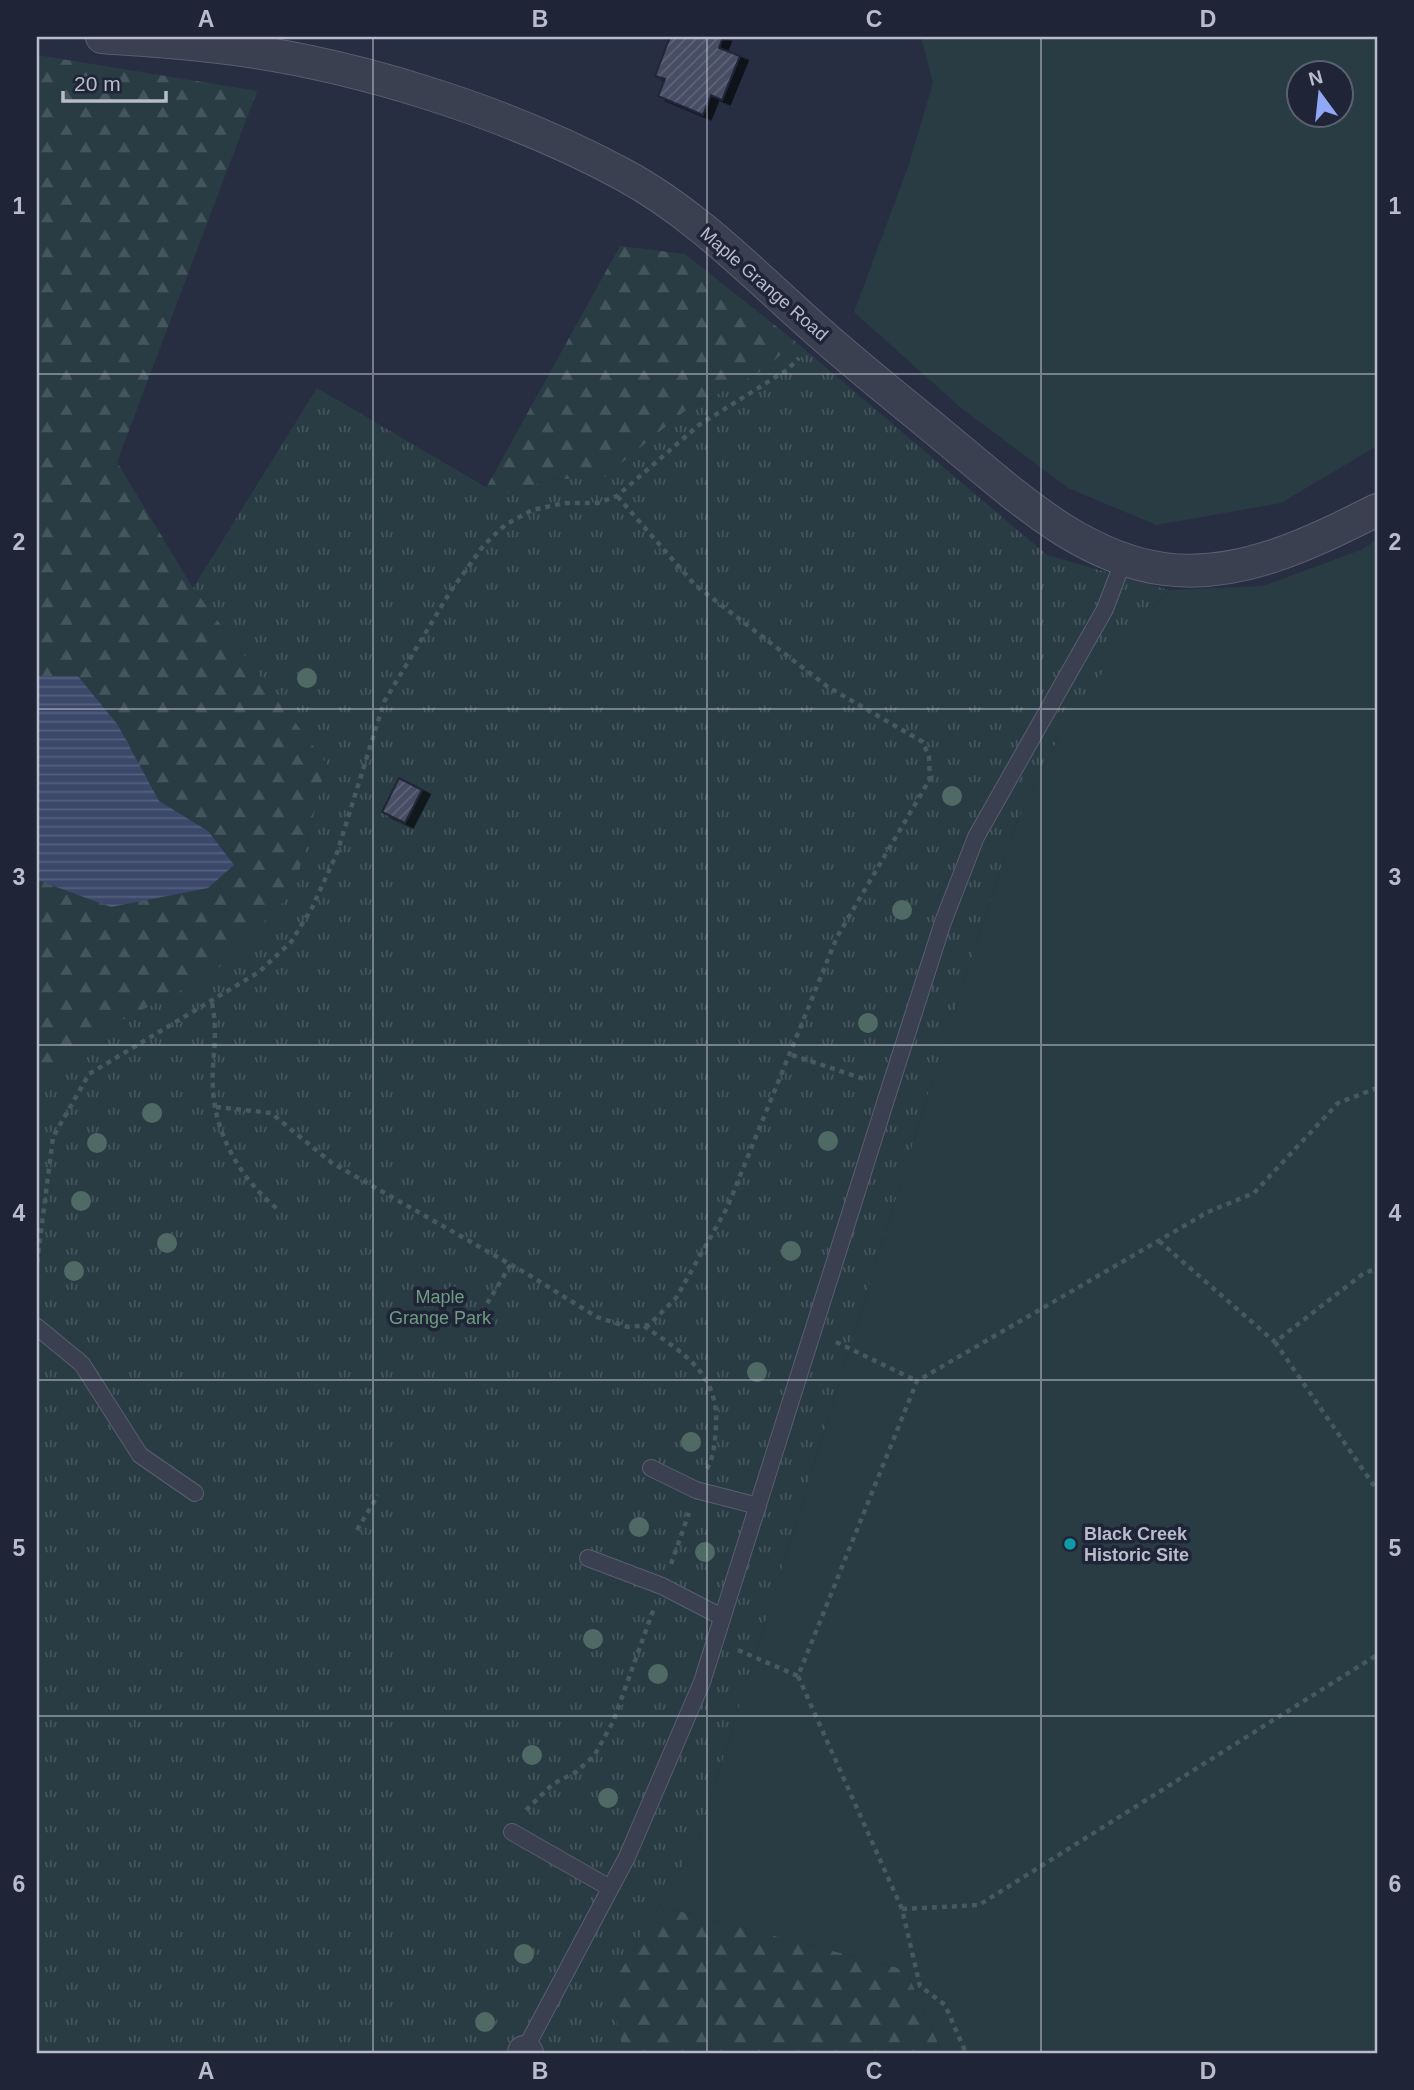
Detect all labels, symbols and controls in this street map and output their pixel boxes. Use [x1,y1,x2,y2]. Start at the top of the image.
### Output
text: A [198,6,214,32]
text: B [532,6,548,32]
text: C [866,6,882,32]
text: D [1200,6,1216,32]
scale bar [63,60,166,104]
north arrow [1284,60,1354,130]
text: N [1306,66,1325,90]
text: 20 m [74,72,121,95]
text: 1 [13,193,26,219]
text: 1 [1389,193,1402,219]
street label: Maple Grange Road [696,223,832,345]
text: 2 [13,529,25,555]
text: 2 [1389,529,1401,555]
text: 3 [13,864,25,890]
text: 3 [1389,864,1401,890]
text: 4 [13,1200,26,1226]
text: 4 [1389,1200,1402,1226]
park label: Maple Grange Park [389,1287,492,1328]
place label: Black Creek Historic Site [1084,1524,1189,1565]
text: 5 [13,1535,26,1561]
text: 5 [1389,1535,1402,1561]
marker: Black Creek Historic Site [1062,1536,1078,1552]
text: 6 [13,1871,25,1897]
text: 6 [1389,1871,1401,1897]
text: A [198,2058,214,2084]
text: B [532,2058,548,2084]
text: C [866,2058,882,2084]
text: D [1200,2058,1216,2084]

